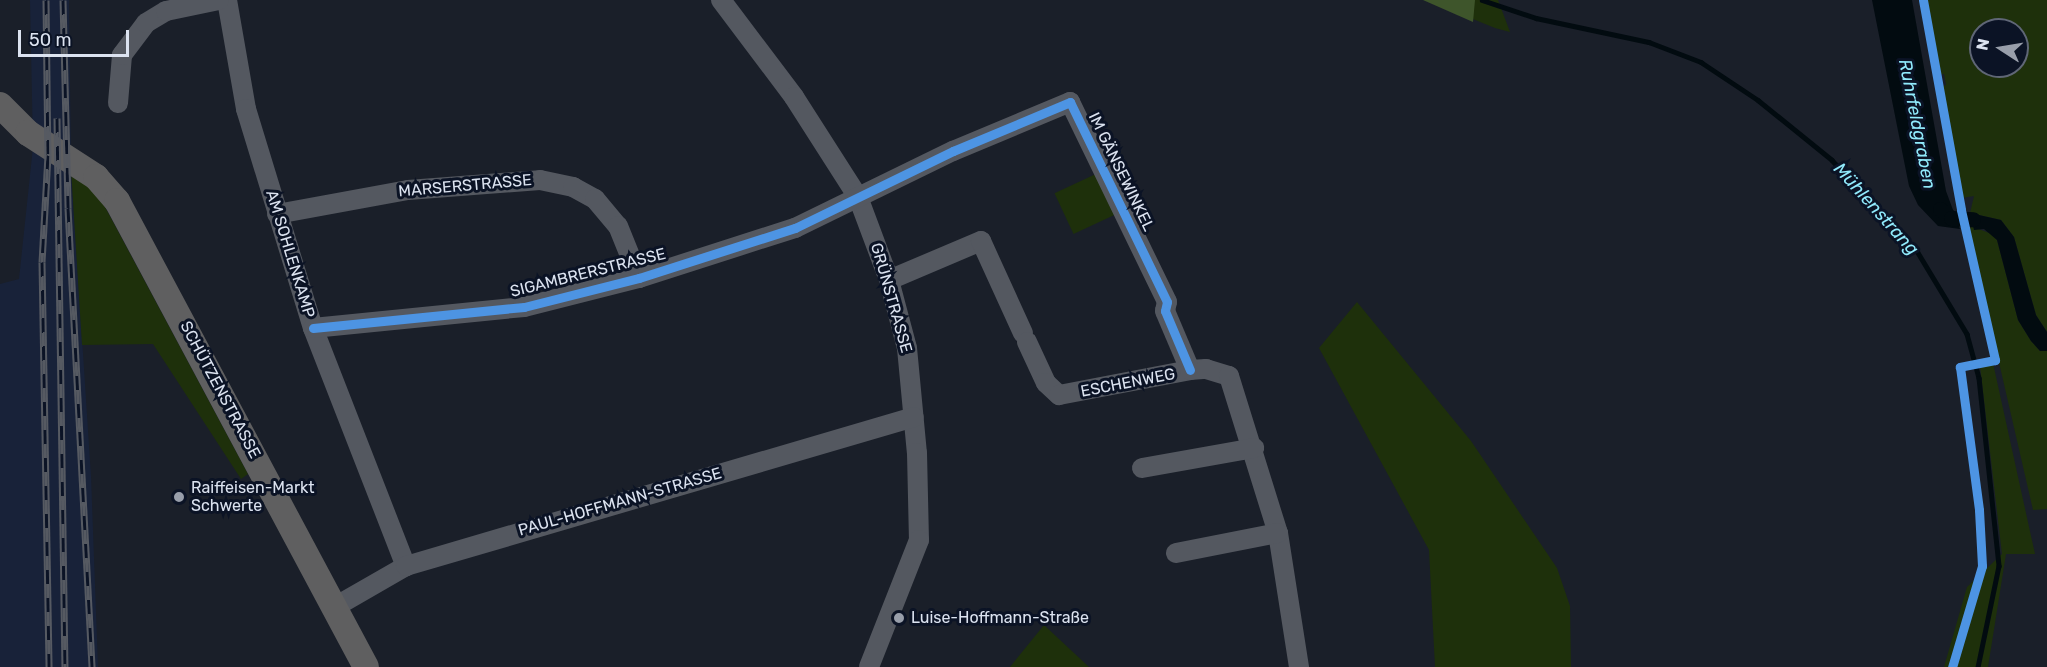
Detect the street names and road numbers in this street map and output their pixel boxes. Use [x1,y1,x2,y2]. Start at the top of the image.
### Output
street label: IM GÄNSEWINKEL [1084,109,1158,235]
street label: MARSERSTRASSE [398,171,532,201]
street label: AM SOHLENKAMP [261,188,319,320]
street label: GRÜNSTRASSE [866,241,916,355]
street label: SIGAMBRERSTRASSE [508,244,668,302]
street label: SCHÜTZENSTRASSE [176,318,264,462]
street label: ESCHENWEG [1079,364,1177,402]
street label: PAUL-HOFFMANN-STRASSE [516,464,724,540]

